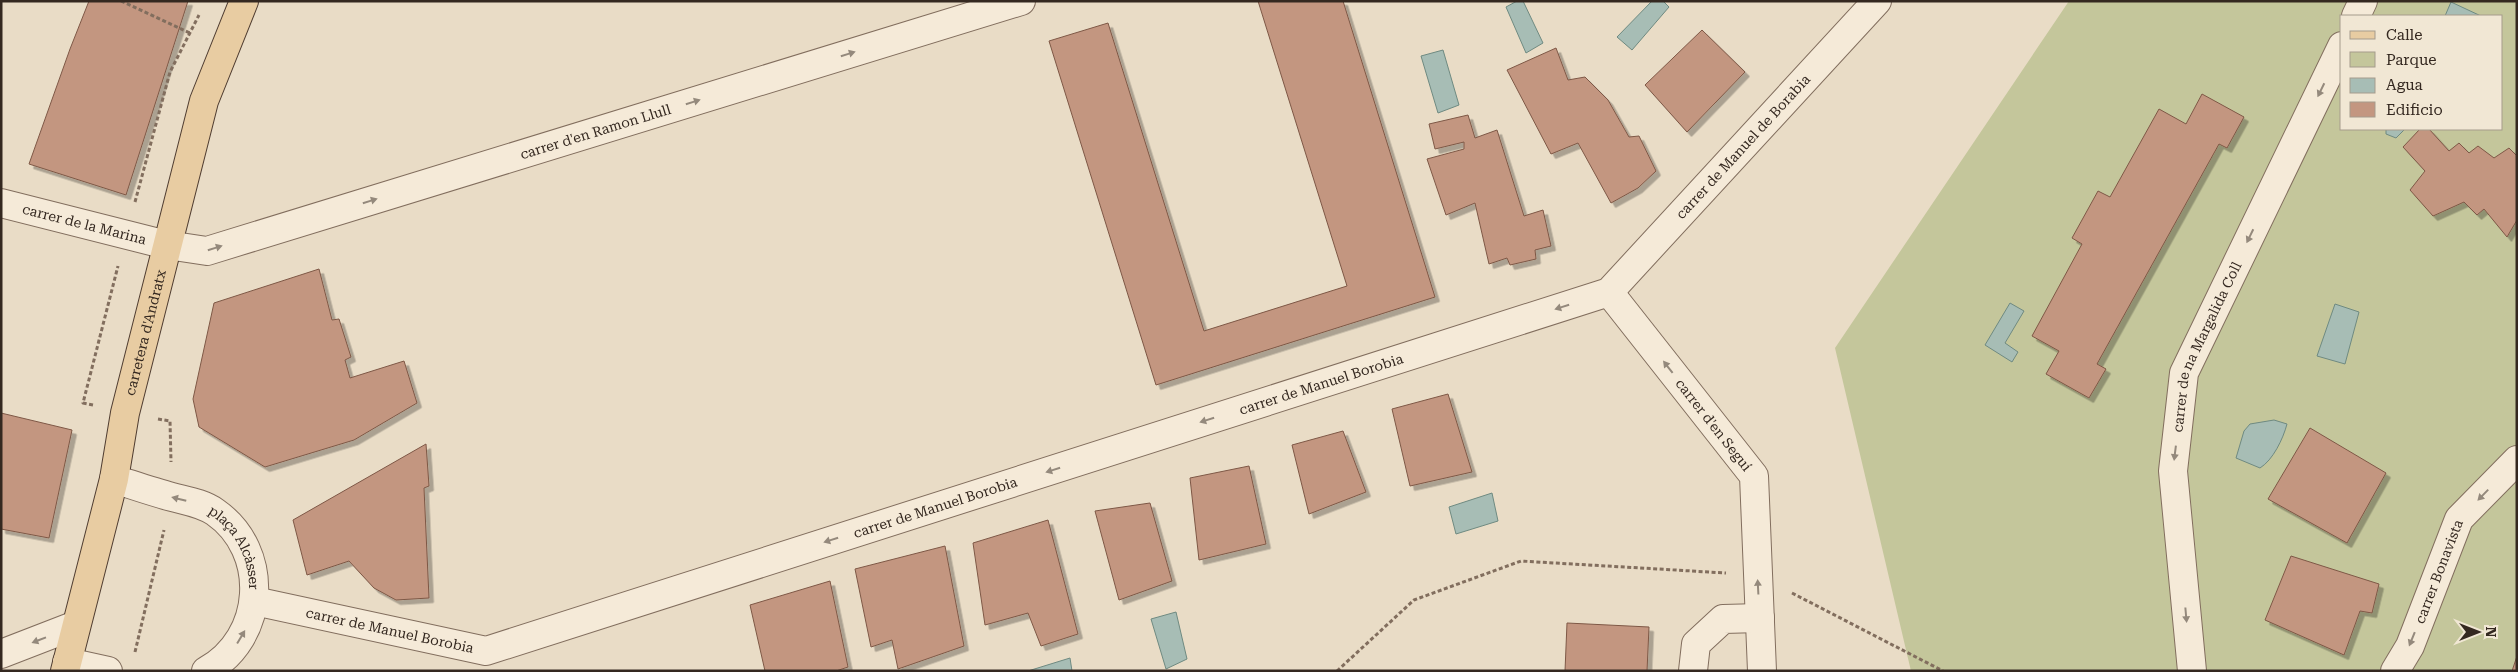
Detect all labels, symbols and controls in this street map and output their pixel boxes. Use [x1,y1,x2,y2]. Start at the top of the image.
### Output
legend [2340,15,2503,130]
text: Calle [2386,26,2422,44]
one-way arrow [841,50,856,58]
text: Parque [2386,51,2437,69]
street label: carrer de Manuel de Borabia [1673,71,1814,222]
text: Agua [2386,76,2423,94]
one-way arrow [2316,83,2324,97]
one-way arrow [686,97,701,105]
street label: carrer d'en Ramon Llull [518,101,673,162]
text: Edificio [2386,101,2443,119]
one-way arrow [363,196,378,204]
street label: carrer de la Marina [21,201,148,248]
one-way arrow [2246,229,2254,243]
one-way arrow [208,244,223,252]
street label: carrer de na Margalida Coll [2169,259,2245,433]
street label: carretera d'Andratx [122,268,169,397]
one-way arrow [1554,303,1569,311]
street label: carrer de Manuel Borobia [1237,350,1405,418]
one-way arrow [1662,361,1673,374]
street label: carrer d'en Seguí [1672,375,1755,475]
one-way arrow [1200,417,1215,424]
one-way arrow [2171,445,2179,461]
one-way arrow [1045,466,1060,474]
street label: carrer de Manuel Borobia [851,474,1020,541]
one-way arrow [2477,489,2489,501]
one-way arrow [171,494,186,502]
street label: plaça Alcàsser [206,502,262,590]
street label: carrer Bonavista [2411,517,2466,626]
one-way arrow [823,537,838,545]
one-way arrow [1754,579,1762,595]
street label: carrer de Manuel Borobia [304,604,476,656]
one-way arrow [2183,607,2191,623]
north arrow [2453,607,2503,657]
text: N [2483,627,2499,638]
one-way arrow [236,631,245,644]
one-way arrow [2408,632,2416,646]
one-way arrow [32,636,46,644]

